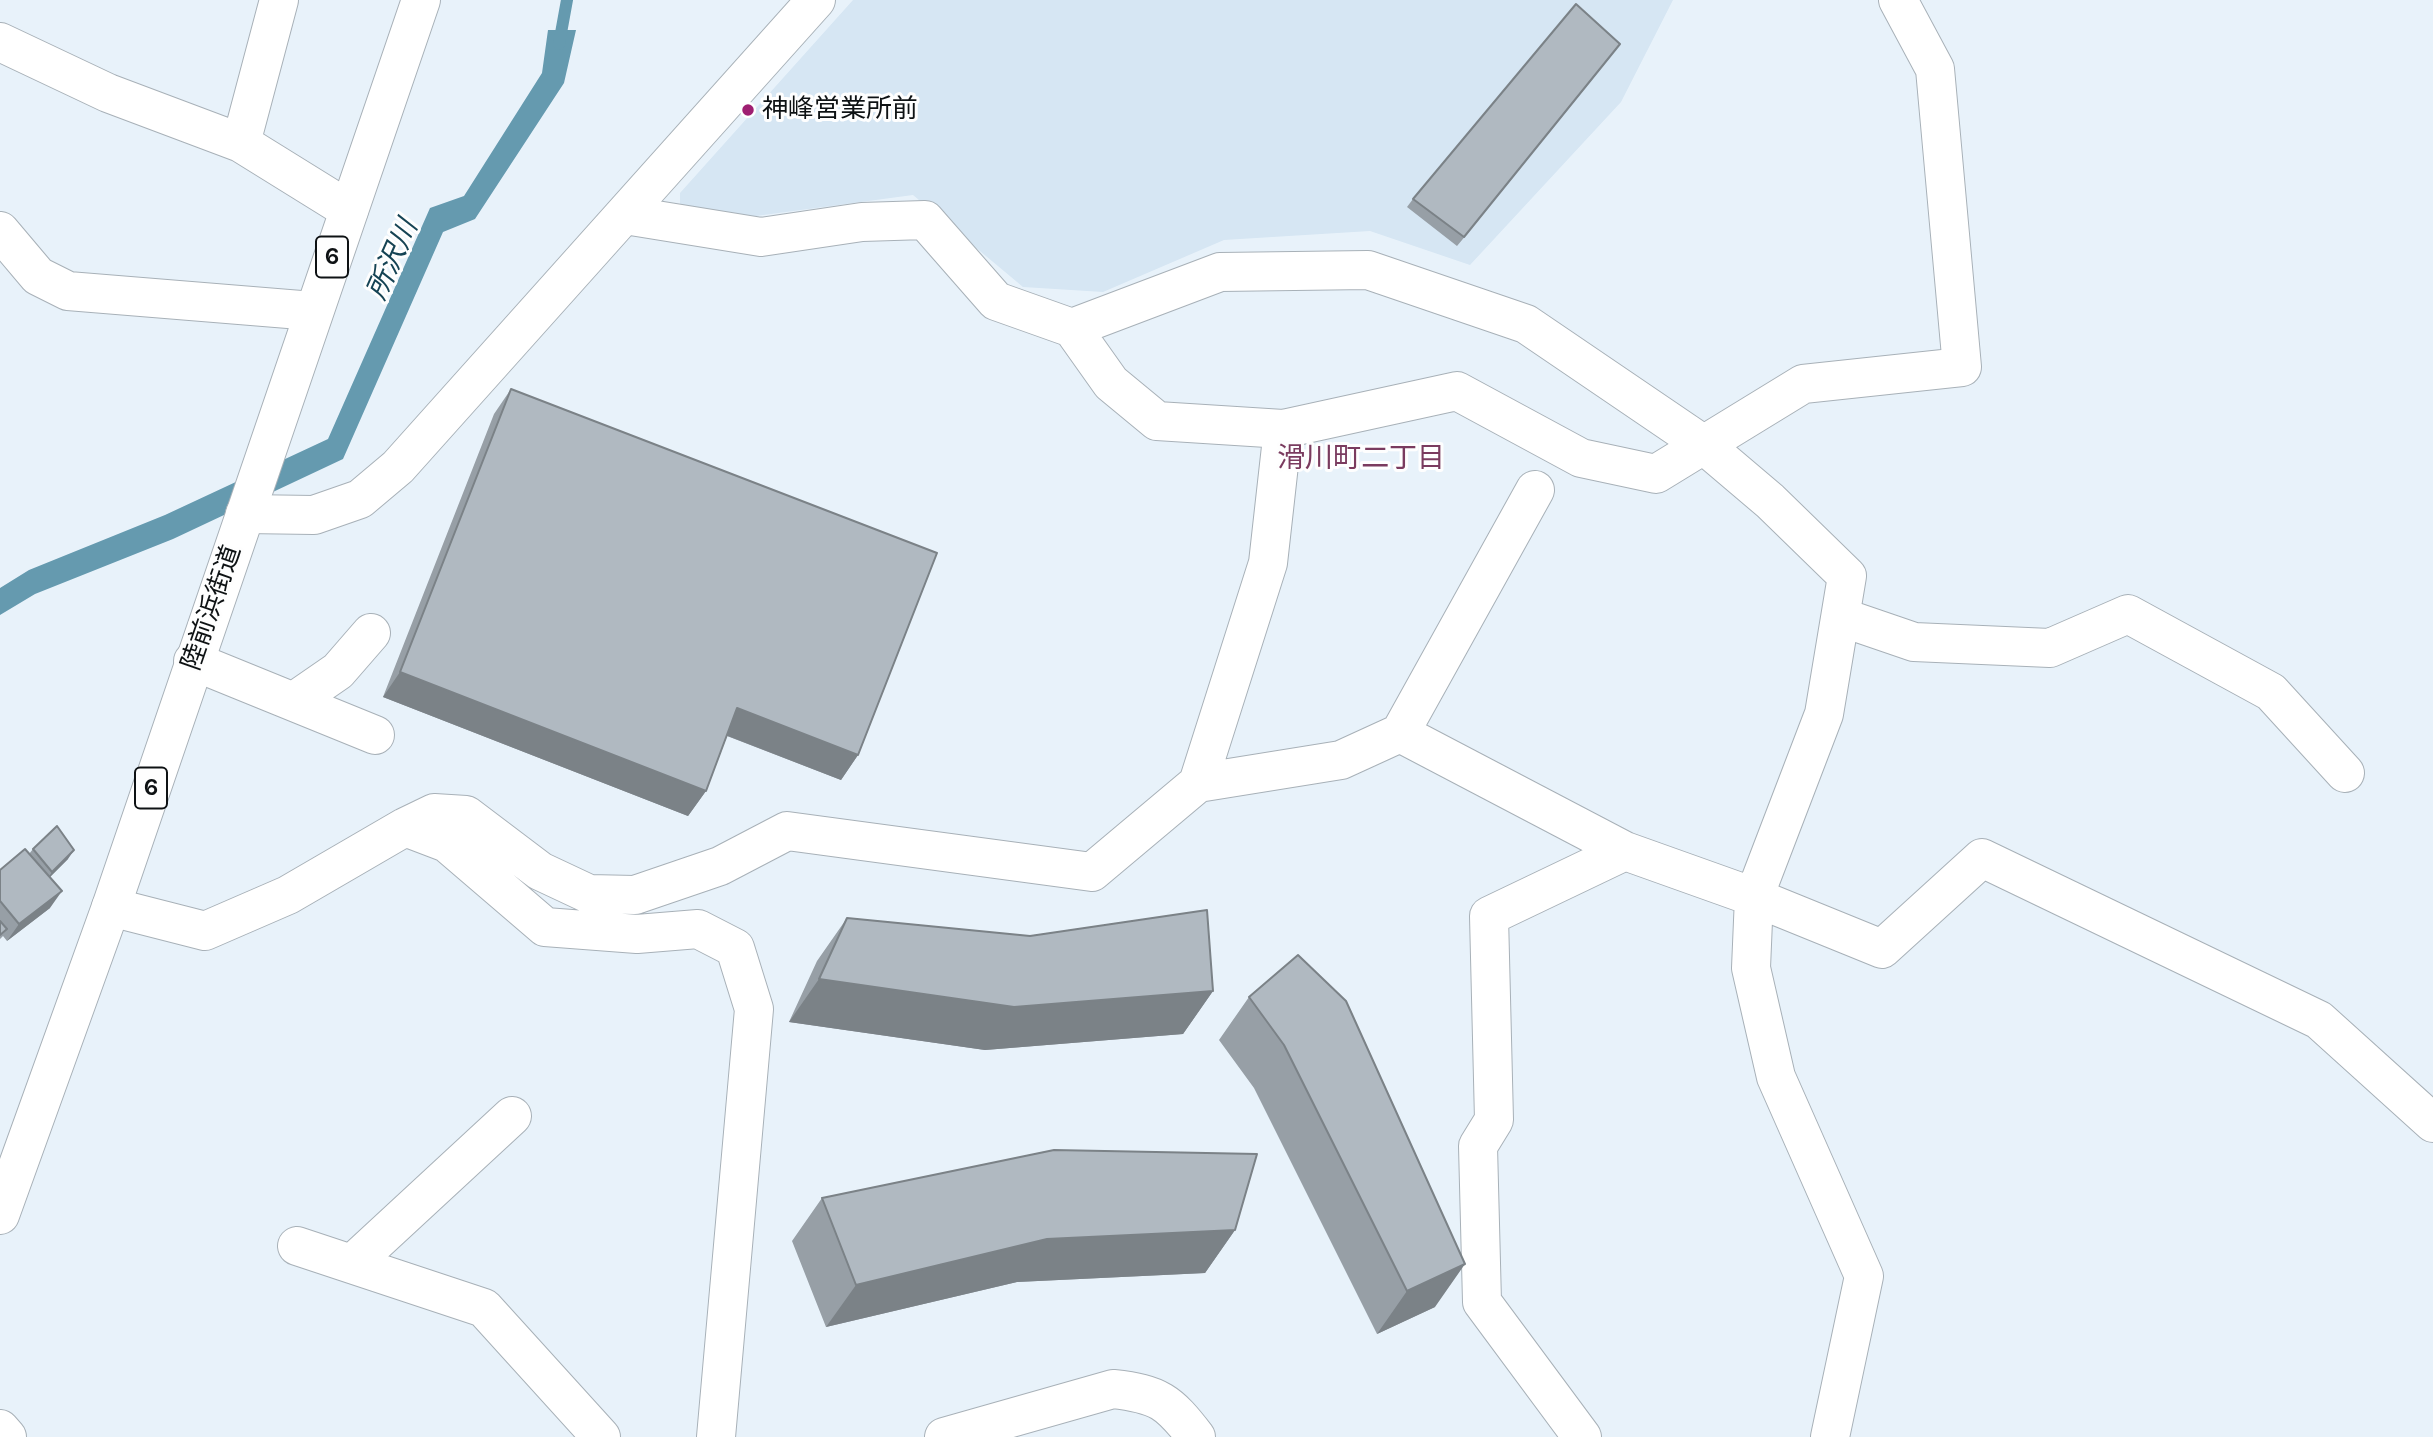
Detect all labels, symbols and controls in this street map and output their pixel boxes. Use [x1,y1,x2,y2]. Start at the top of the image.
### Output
place label: 神峰営業所前 [762,94,918,126]
marker: 神峰営業所前 [740,102,756,118]
water label: 所沢川 [361,215,425,305]
road number: 6 [316,236,348,278]
district label: 滑川町二丁目 [1277,442,1445,476]
street label: 陸前浜街道 [176,541,248,675]
road number: 6 [135,768,167,808]

